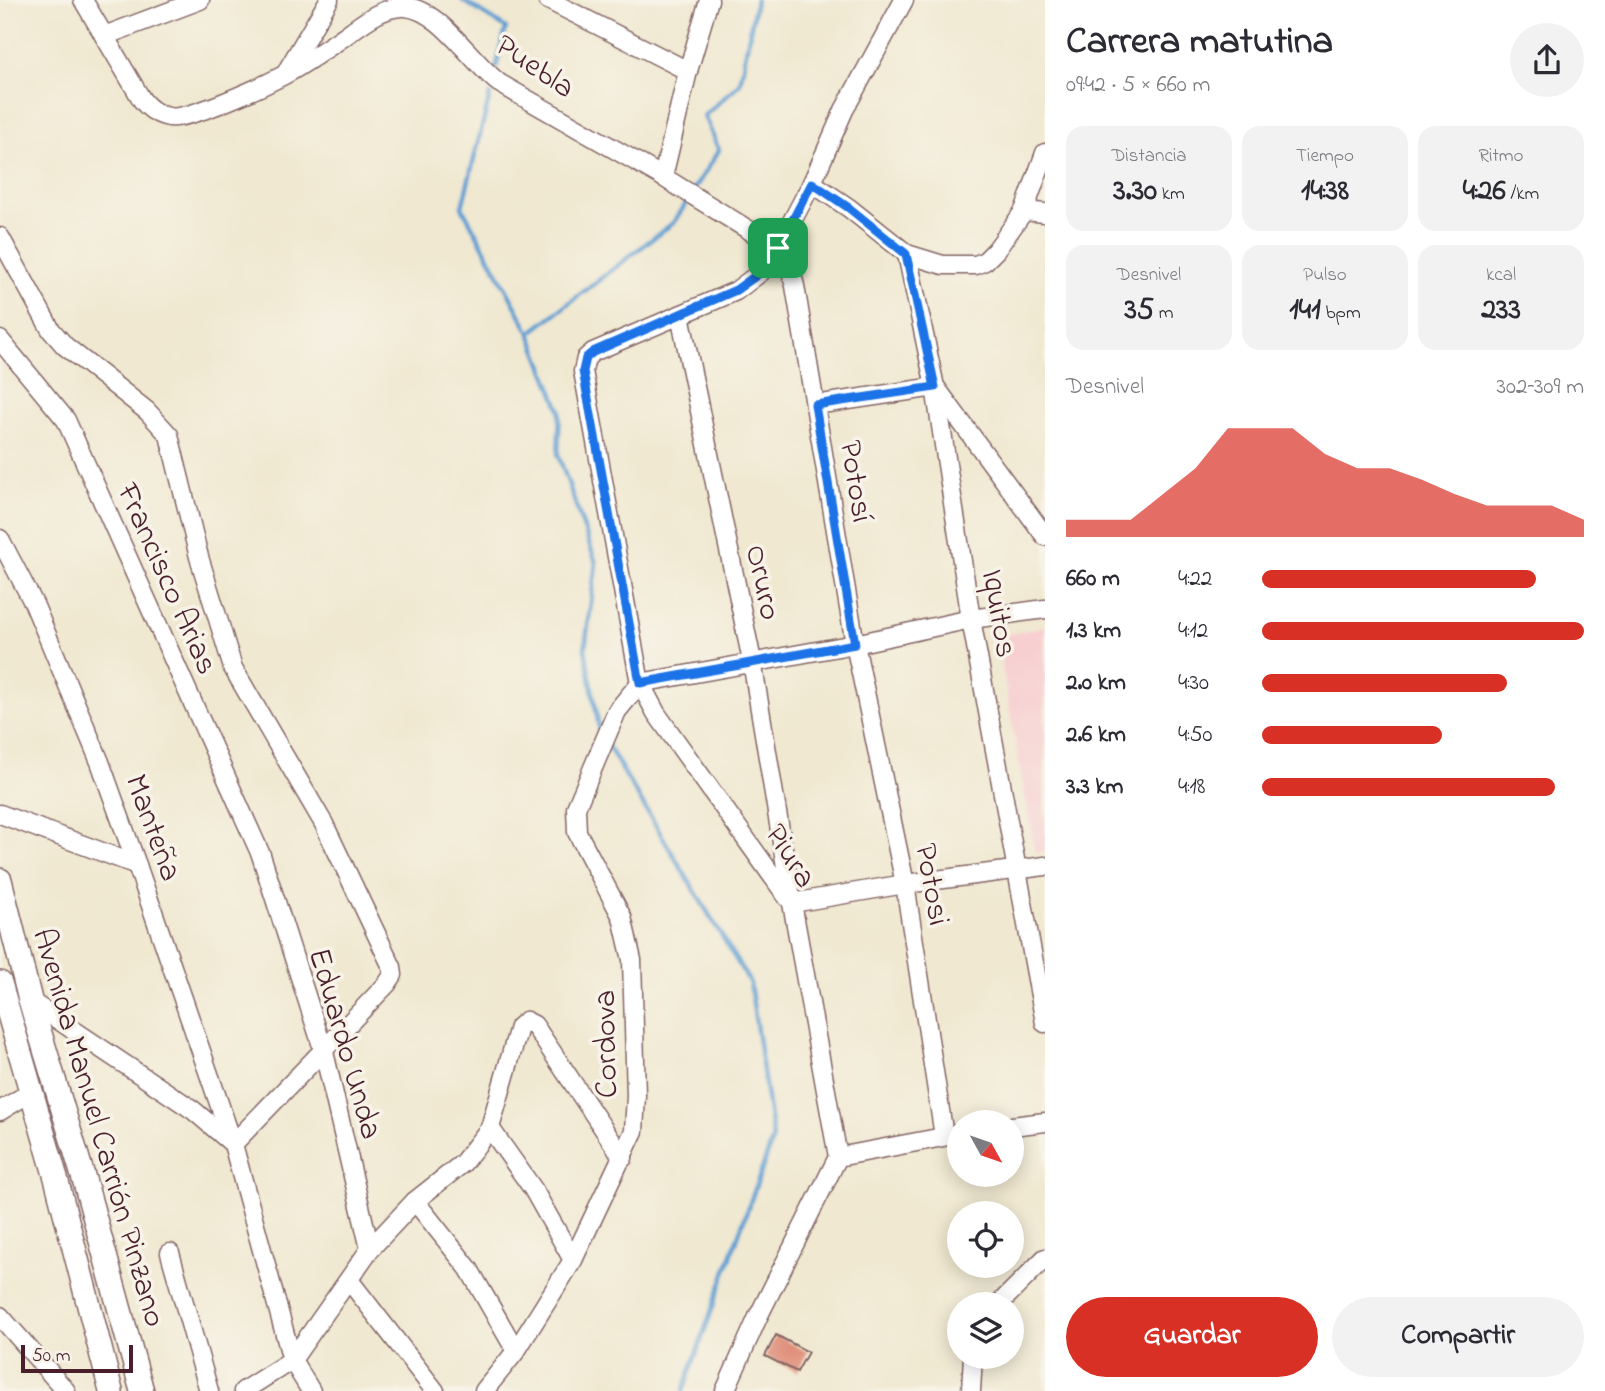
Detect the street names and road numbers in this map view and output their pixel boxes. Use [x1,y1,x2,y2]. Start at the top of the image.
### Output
street label: Puebla [485,24,584,112]
street label: Potosí [825,437,884,526]
street label: Francisco Arias [102,475,229,683]
street label: Oruro [731,541,792,625]
street label: Iquitos [967,566,1028,661]
street label: Manteña [111,768,193,888]
street label: Piura [751,816,827,898]
street label: Potosi [900,840,961,929]
street label: Avenida Manuel Carrión Pinzano [18,923,177,1333]
street label: Eduardo Unda [294,943,393,1145]
street label: Cordova [583,989,632,1099]

